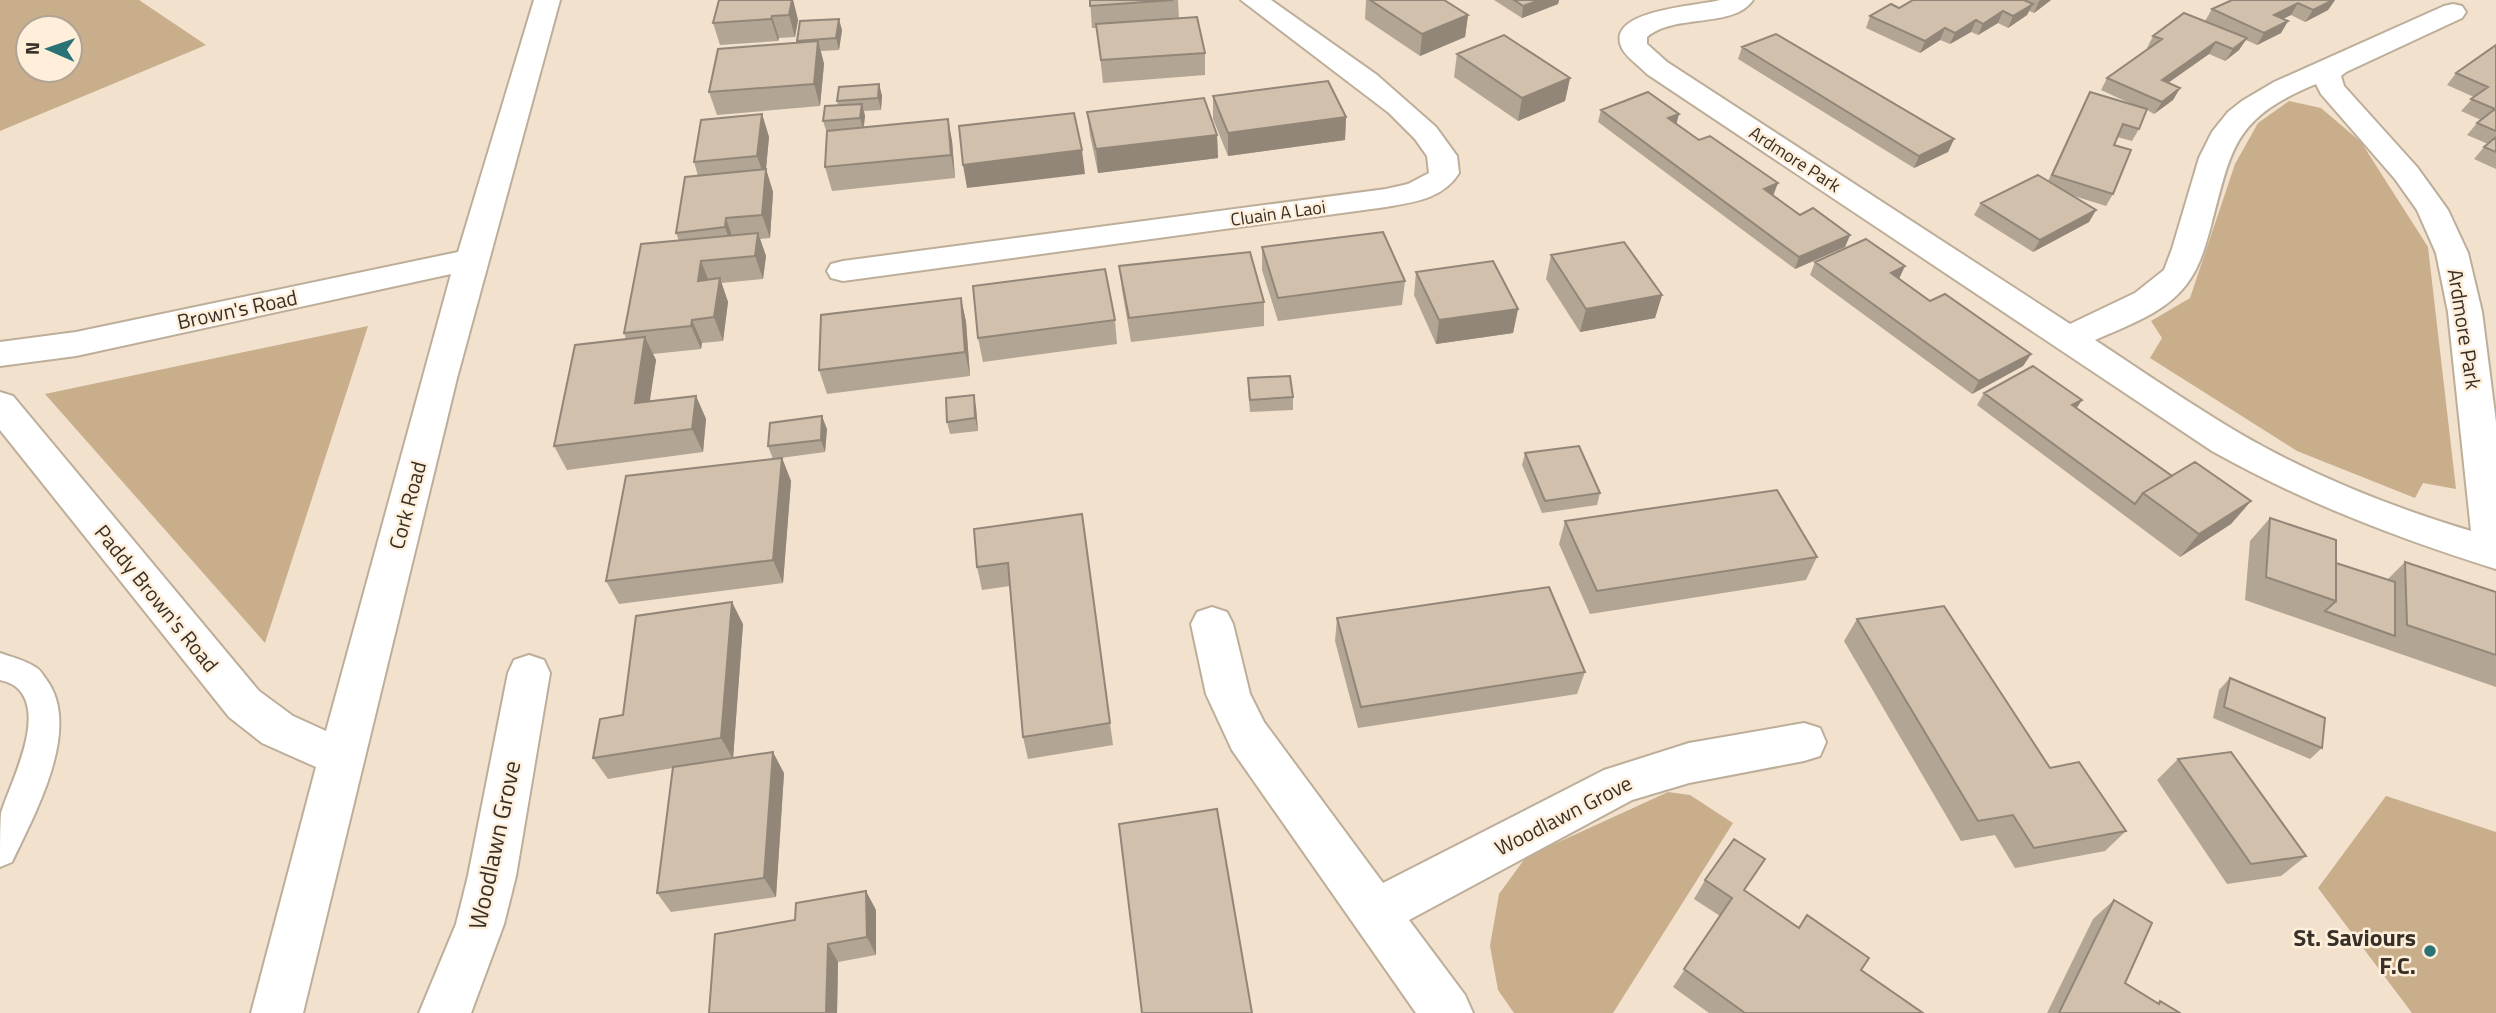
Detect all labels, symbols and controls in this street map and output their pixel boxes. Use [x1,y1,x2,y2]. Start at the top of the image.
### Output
north arrow [14,14,84,84]
text: N [17,41,46,55]
street label: Ardmore Park [1744,119,1846,199]
street label: Cluain A Laoi [1229,193,1327,233]
street label: Ardmore Park [2440,266,2490,392]
street label: Brown's Road [174,281,300,337]
street label: Cork Road [380,458,434,552]
street label: Paddy Brown's Road [87,517,227,679]
street label: Woodlawn Grove [459,757,529,933]
street label: Woodlawn Grove [1489,767,1637,863]
place label: St. Saviours F.C. [2293,919,2416,983]
marker: St. Saviours F.C. [2422,943,2438,959]

